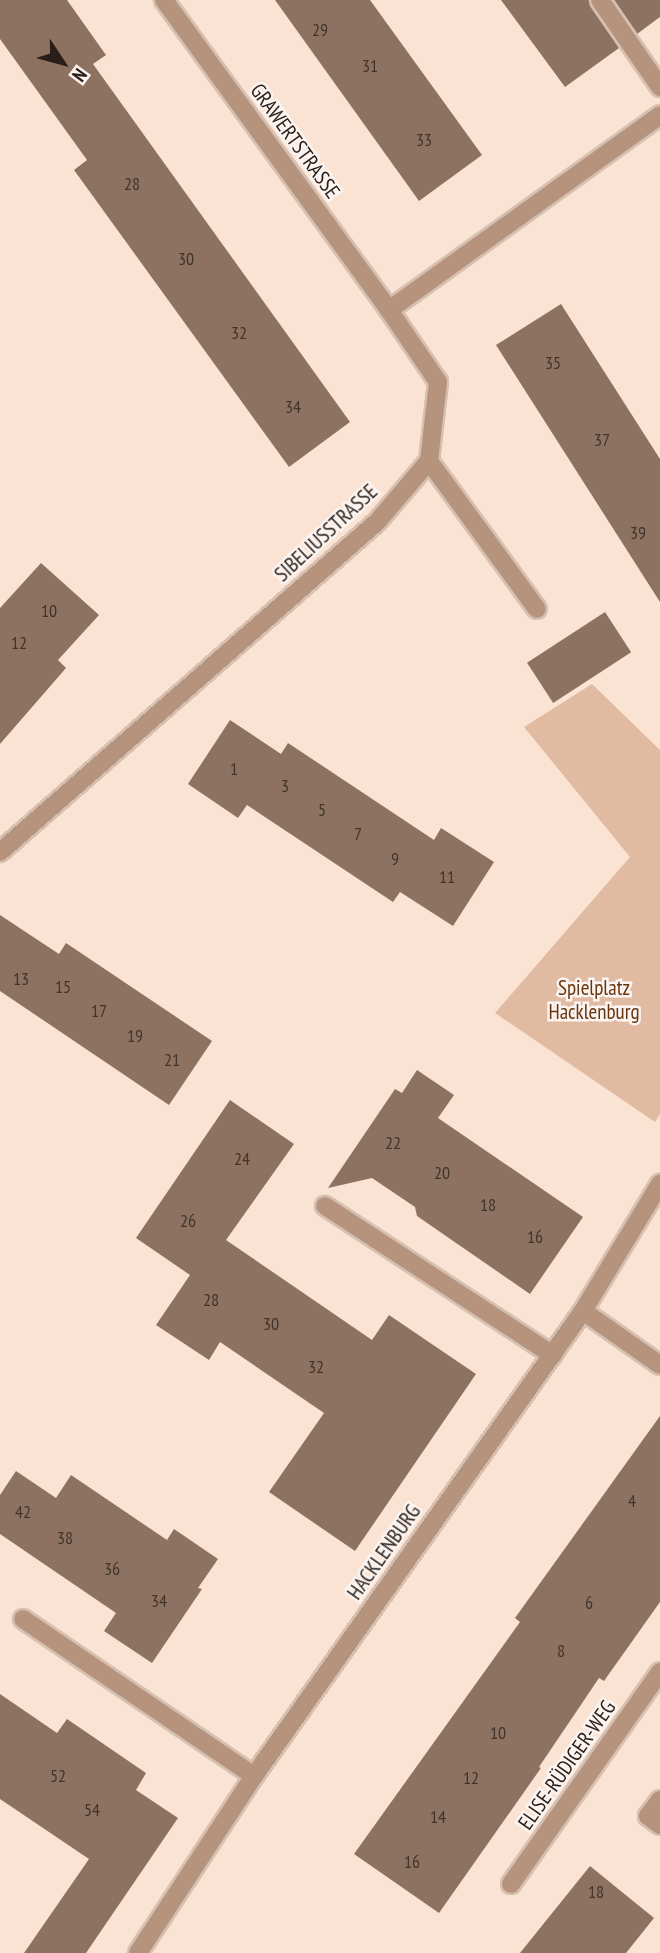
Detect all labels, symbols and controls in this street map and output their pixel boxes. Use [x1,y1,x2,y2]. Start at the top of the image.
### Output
house number: 29 [312,19,328,41]
north arrow [28,28,98,98]
house number: 31 [362,55,378,77]
text: N [67,64,93,87]
street label: GRAWERTSTRASSE [245,79,345,203]
house number: 33 [416,129,432,151]
house number: 28 [124,173,140,195]
house number: 30 [178,248,194,270]
house number: 32 [231,322,247,344]
house number: 35 [545,352,561,374]
house number: 34 [285,396,301,418]
house number: 37 [594,429,610,451]
street label: SIBELIUSSTRASSE [269,479,383,587]
house number: 39 [630,522,646,544]
house number: 10 [41,600,57,622]
house number: 12 [11,632,27,654]
house number: 1 [230,758,238,780]
house number: 3 [281,775,289,797]
house number: 5 [318,799,326,821]
house number: 7 [354,823,362,845]
house number: 9 [391,848,399,870]
house number: 11 [439,866,455,888]
house number: 13 [13,968,29,990]
park label: Spielplatz Hacklenburg [548,975,640,1025]
house number: 15 [55,976,71,998]
house number: 17 [91,1000,107,1022]
house number: 19 [127,1025,143,1047]
house number: 21 [164,1049,180,1071]
house number: 22 [385,1132,401,1154]
house number: 24 [234,1148,250,1170]
house number: 20 [434,1162,450,1184]
house number: 18 [480,1194,496,1216]
house number: 26 [180,1210,196,1232]
house number: 16 [527,1226,543,1248]
house number: 28 [203,1289,219,1311]
house number: 30 [263,1313,279,1335]
house number: 32 [308,1356,324,1378]
house number: 4 [628,1490,636,1512]
street label: HACKLENBURG [342,1500,426,1604]
house number: 42 [15,1501,31,1523]
house number: 38 [57,1527,73,1549]
house number: 36 [104,1558,120,1580]
house number: 34 [151,1590,167,1612]
house number: 6 [585,1592,593,1614]
house number: 8 [557,1640,565,1662]
street label: ELISE-RÜDIGER-WEG [513,1696,621,1834]
house number: 10 [490,1722,506,1744]
house number: 52 [50,1765,66,1787]
house number: 12 [463,1767,479,1789]
house number: 54 [84,1799,100,1821]
house number: 14 [430,1806,446,1828]
house number: 16 [404,1851,420,1873]
house number: 18 [588,1881,604,1903]

